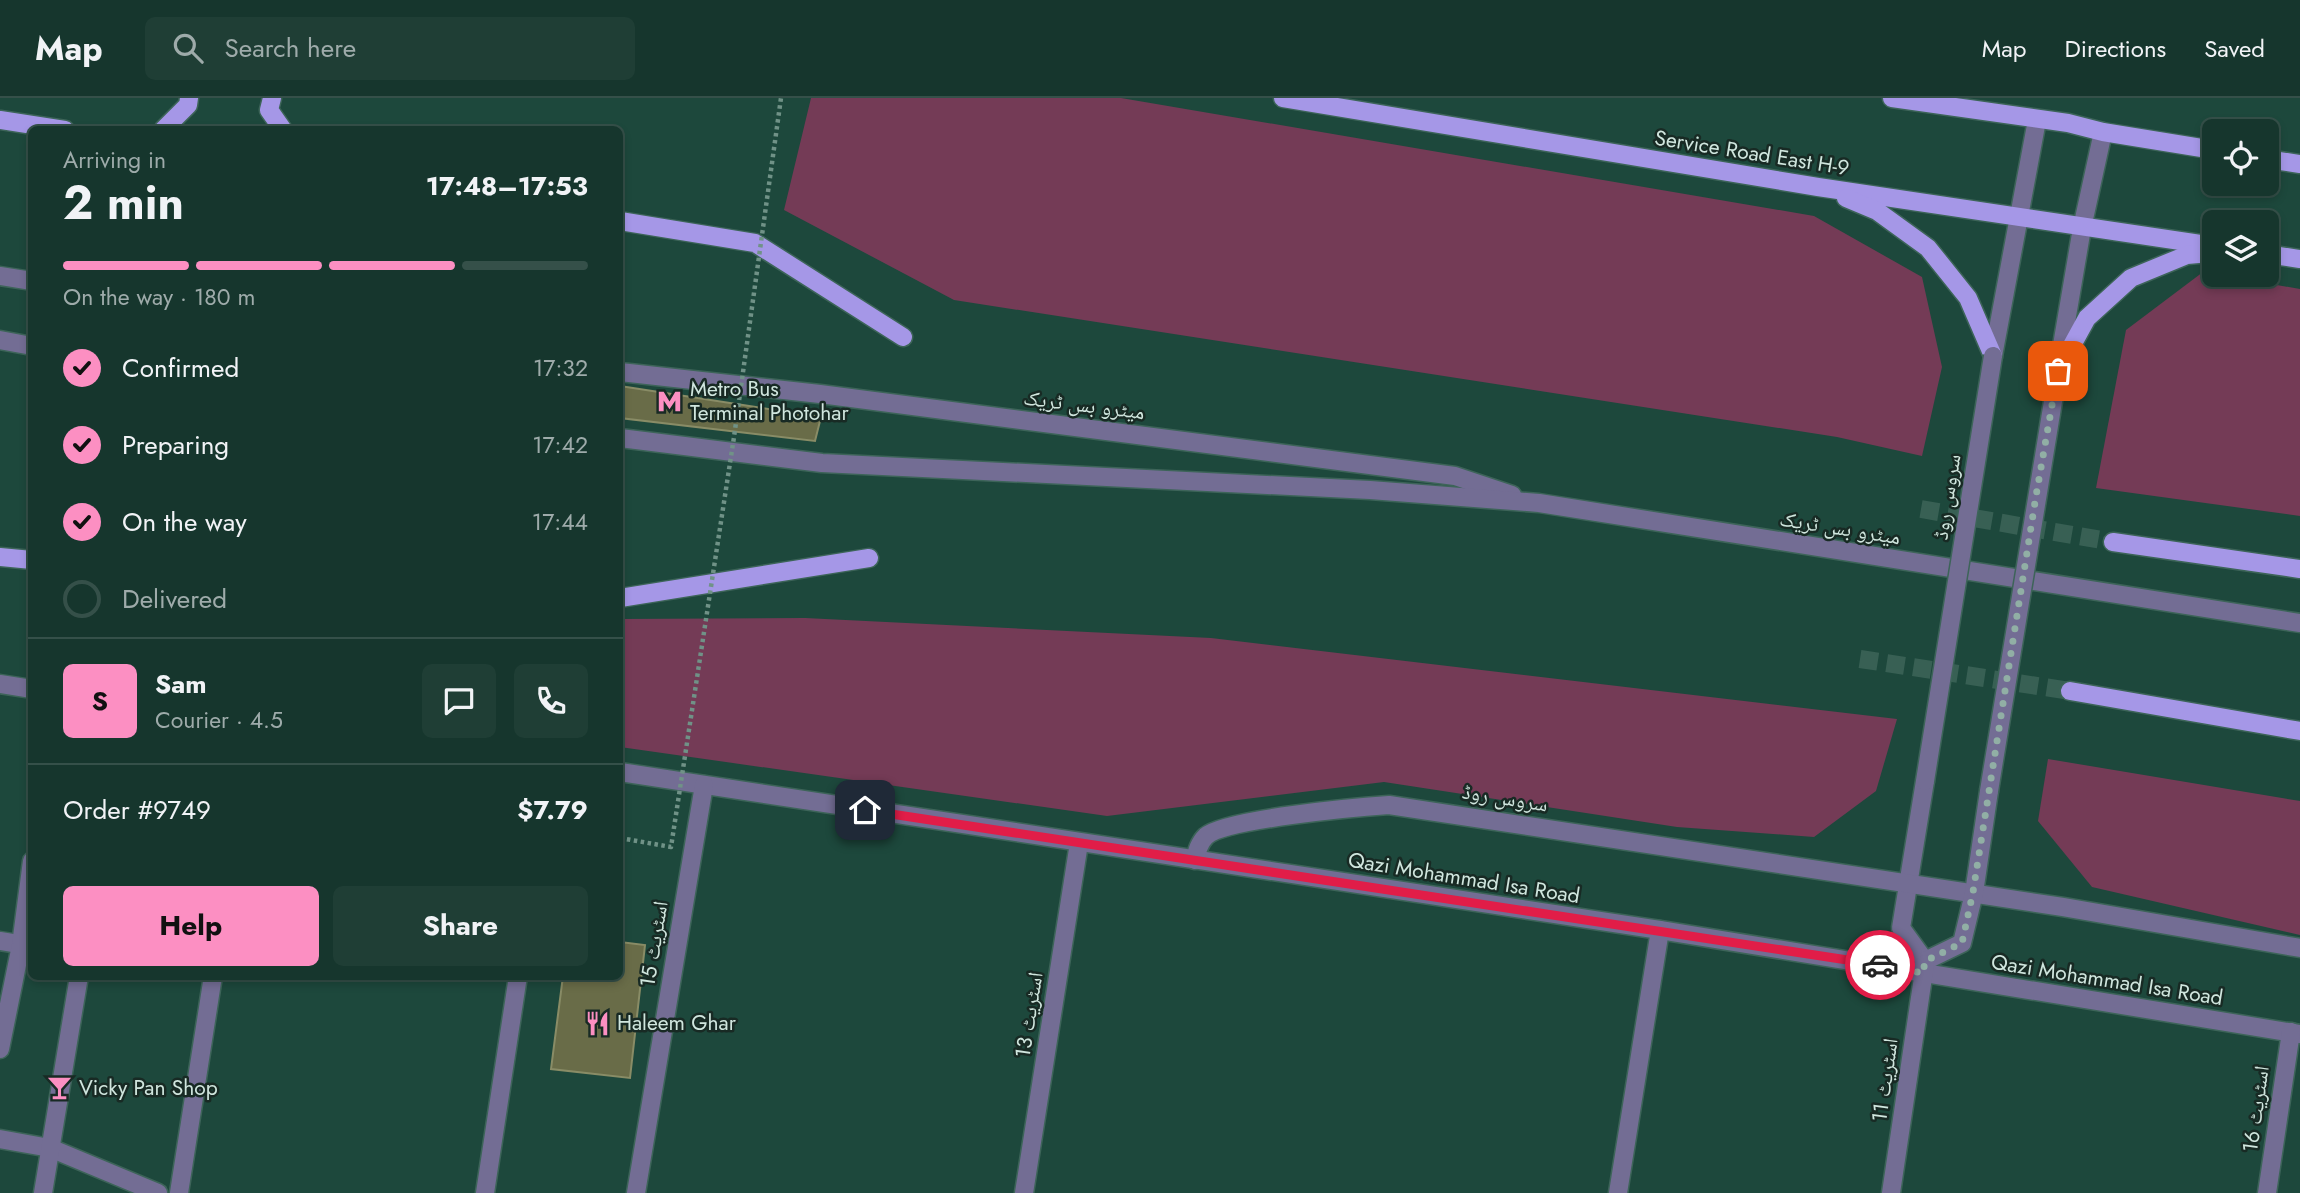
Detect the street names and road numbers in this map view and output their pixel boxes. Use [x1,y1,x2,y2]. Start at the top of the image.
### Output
street label: Service Road East H-9 [1653,123,1851,183]
street label: میٹرو بس ٹریک [1022,383,1146,427]
street label: سروس روڈ [1925,452,1969,542]
street label: میٹرو بس ٹریک [1777,504,1903,552]
street label: سروس روڈ [1460,776,1550,820]
street label: Qazi Mohammad Isa Road [1346,845,1582,911]
street label: اسٹریٹ 15 [632,899,676,989]
street label: Qazi Mohammad Isa Road [1989,947,2225,1013]
street label: اسٹریٹ 13 [1007,970,1051,1060]
street label: اسٹریٹ 11 [1864,1036,1906,1124]
street label: اسٹریٹ 16 [2235,1064,2277,1154]

